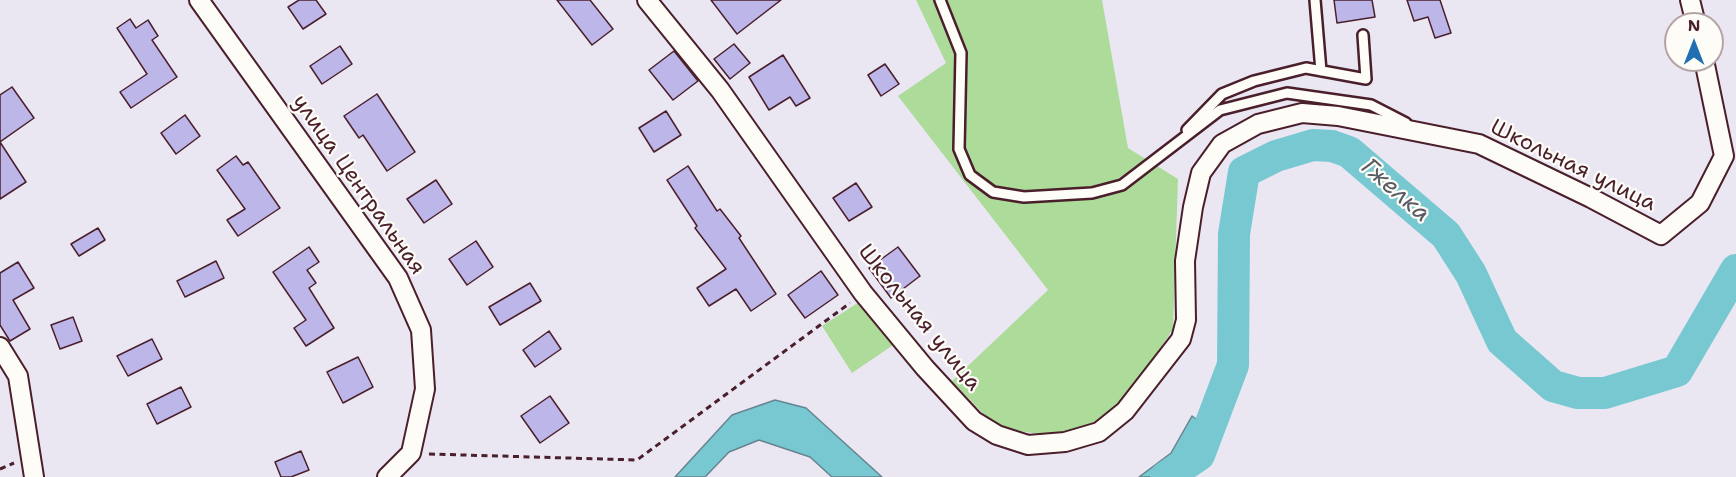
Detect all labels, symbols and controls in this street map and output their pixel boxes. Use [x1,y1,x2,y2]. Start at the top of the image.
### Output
north arrow [1664,12,1724,72]
text: N [1688,15,1700,36]
street label: улица Центральная [286,90,430,280]
street label: Школьная улица [1486,114,1660,218]
water label: Гжелка [1354,153,1436,229]
street label: Школьная улица [852,239,986,397]

